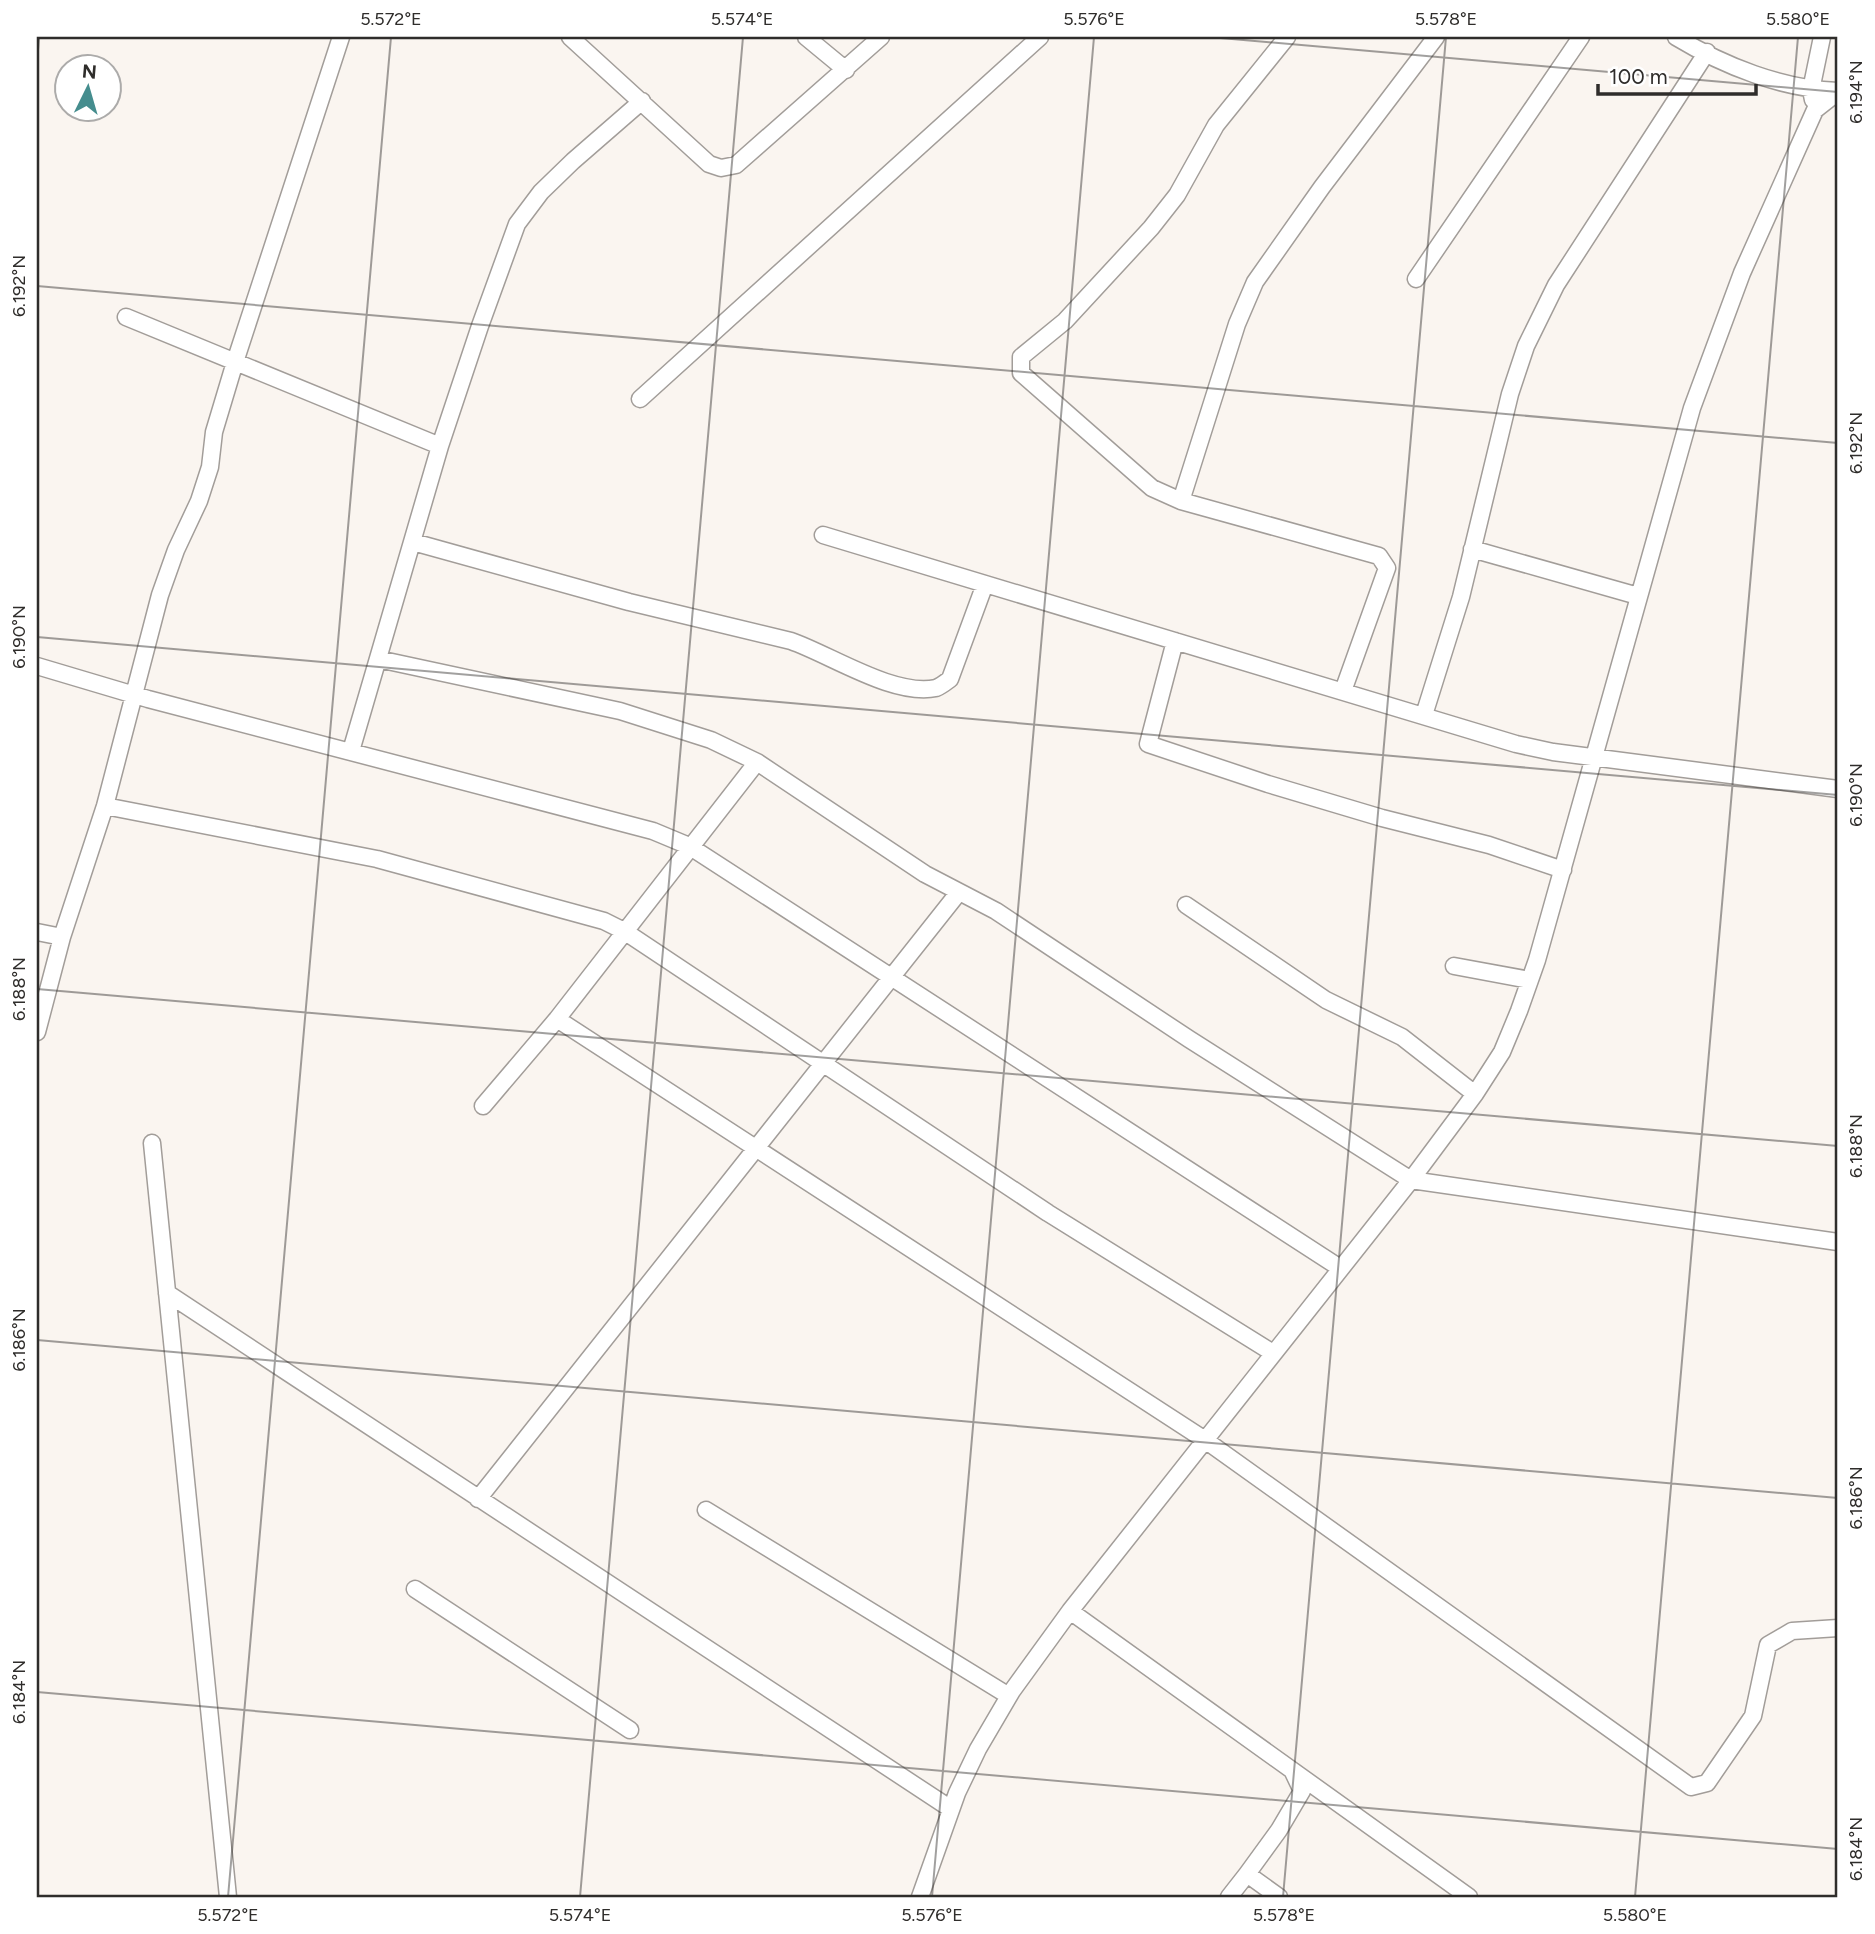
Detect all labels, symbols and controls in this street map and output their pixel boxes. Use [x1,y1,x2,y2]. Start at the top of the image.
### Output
text: 5.572°E [360,8,422,30]
text: 5.574°E [711,8,773,30]
text: 5.576°E [1063,8,1125,30]
text: 5.578°E [1415,8,1477,30]
text: 5.580°E [1766,8,1830,30]
north arrow [52,52,122,122]
scale bar [1598,52,1756,96]
text: N [81,59,98,84]
text: 6.194°N [1845,60,1867,124]
text: 100 m [1609,64,1668,89]
text: 6.192°N [8,255,30,317]
text: 6.192°N [1845,412,1867,474]
text: 6.190°N [8,605,30,669]
text: 6.190°N [1845,763,1867,827]
text: 6.188°N [8,957,30,1021]
text: 6.188°N [1845,1114,1867,1178]
text: 6.186°N [8,1308,30,1372]
text: 6.186°N [1845,1466,1867,1530]
text: 6.184°N [8,1660,30,1724]
text: 6.184°N [1845,1817,1867,1881]
text: 5.572°E [197,1904,259,1926]
text: 5.574°E [549,1904,611,1926]
text: 5.576°E [901,1904,963,1926]
text: 5.578°E [1253,1904,1315,1926]
text: 5.580°E [1603,1904,1667,1926]

